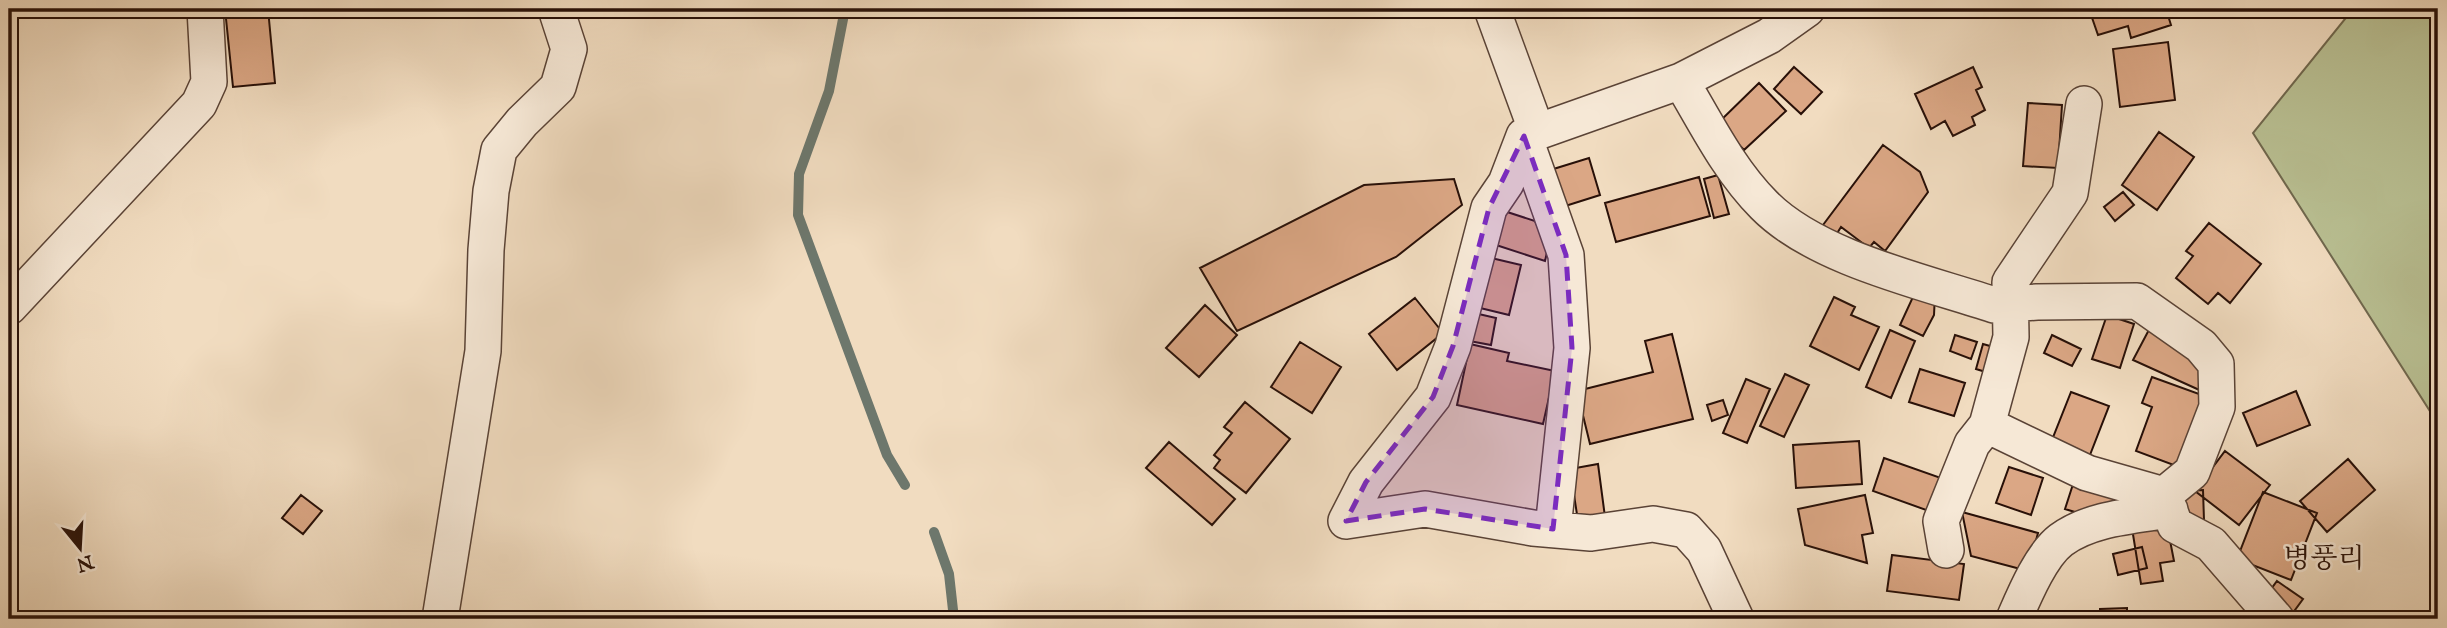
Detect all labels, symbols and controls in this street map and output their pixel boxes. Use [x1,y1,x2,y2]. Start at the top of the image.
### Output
north arrow [46,512,116,582]
district label: 병풍리 [2283,542,2365,577]
text: N [73,548,97,576]

